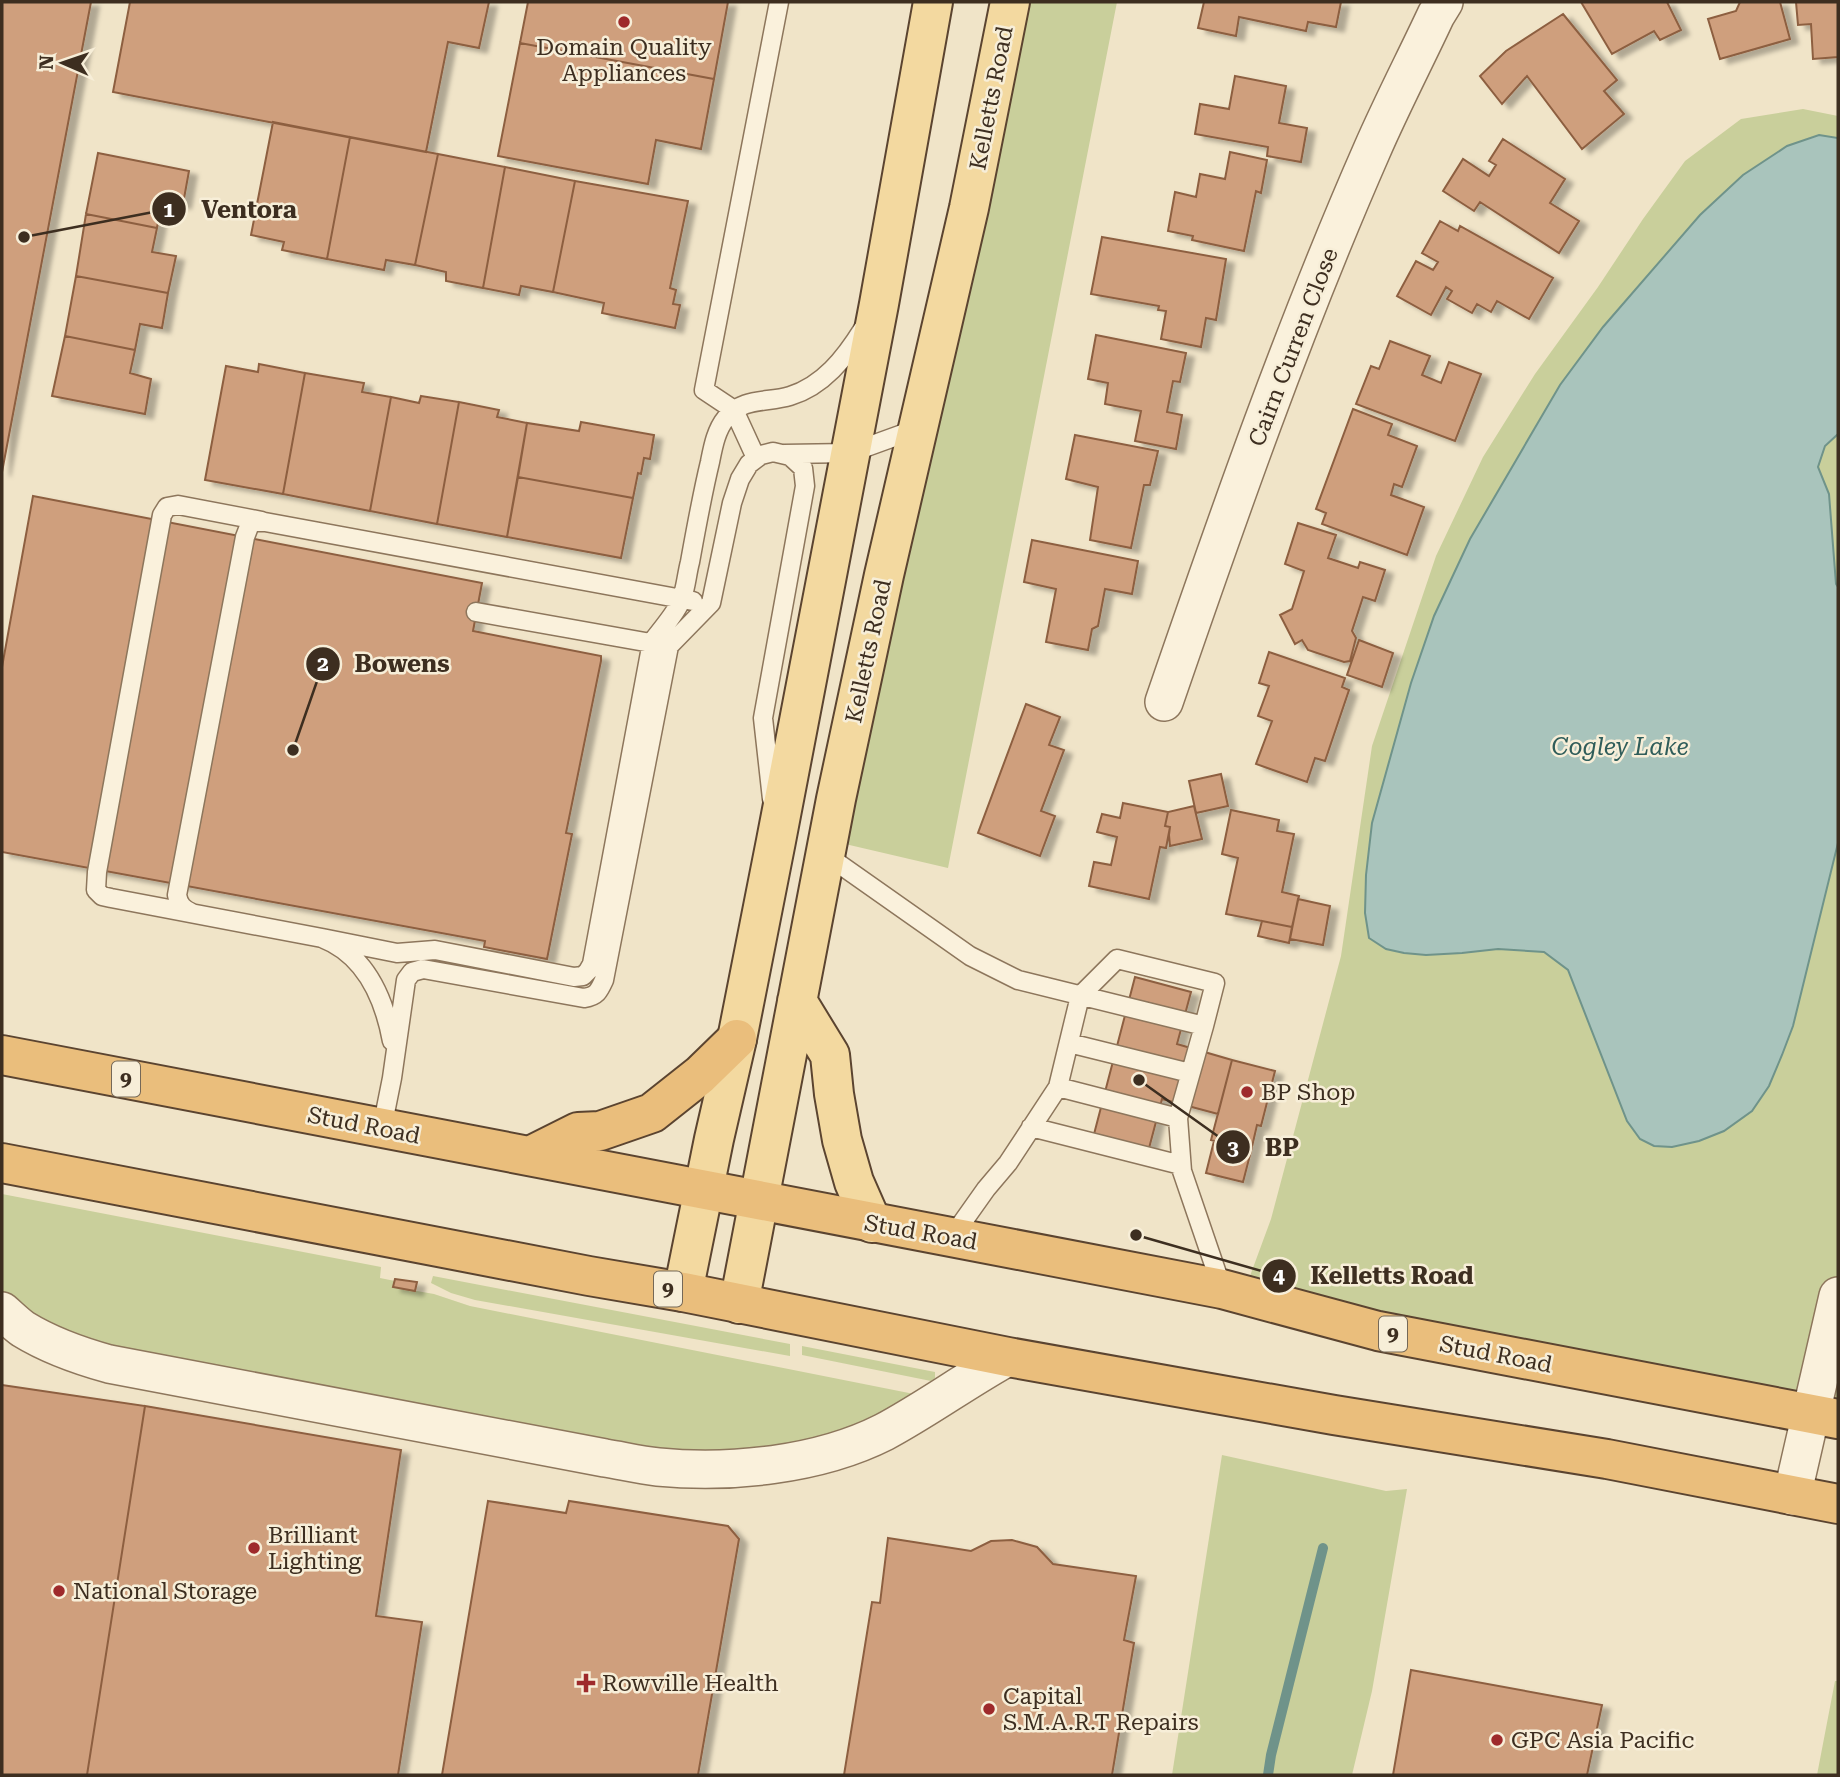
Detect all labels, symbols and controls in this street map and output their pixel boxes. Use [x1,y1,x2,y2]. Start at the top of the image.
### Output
marker: Domain Quality Appliances [616,14,632,30]
street label: Kelletts Road [964,24,1019,172]
north arrow [28,28,98,98]
place label: Domain Quality Appliances [536,34,712,87]
text: N [35,54,58,70]
callout: Ventora [152,187,310,232]
text: Ventora [201,196,297,224]
text: 1 [163,198,175,222]
street label: Cairn Curren Close [1243,244,1344,450]
street label: Kelletts Road [840,577,897,725]
callout: Bowens [306,641,464,686]
text: Bowens [354,650,450,678]
text: 2 [317,652,329,676]
water label: Cogley Lake [1551,733,1689,761]
road number: 9 [112,1062,140,1096]
place label: BP Shop [1261,1079,1355,1106]
marker: BP Shop [1239,1084,1255,1100]
street label: Stud Road [305,1101,423,1150]
callout: BP [1216,1125,1313,1170]
text: BP [1265,1134,1299,1162]
text: 3 [1227,1136,1239,1160]
street label: Stud Road [862,1209,980,1256]
callout: Kelletts Road [1261,1253,1488,1298]
text: Kelletts Road [1310,1262,1474,1290]
text: 4 [1273,1264,1285,1288]
road number: 9 [654,1272,682,1306]
road number: 9 [1379,1316,1407,1352]
street label: Stud Road [1437,1330,1555,1379]
place label: Brilliant Lighting [268,1522,361,1575]
marker: Brilliant Lighting [246,1540,262,1556]
place label: National Storage [73,1578,257,1605]
marker: National Storage [51,1583,67,1599]
place label: Rowville Health [602,1670,779,1697]
marker: Rowville Health [576,1673,596,1693]
place label: Capital S.M.A.R.T Repairs [1003,1683,1199,1736]
marker: Capital S.M.A.R.T Repairs [981,1701,997,1717]
place label: GPC Asia Pacific [1511,1727,1694,1754]
marker: GPC Asia Pacific [1489,1732,1505,1748]

